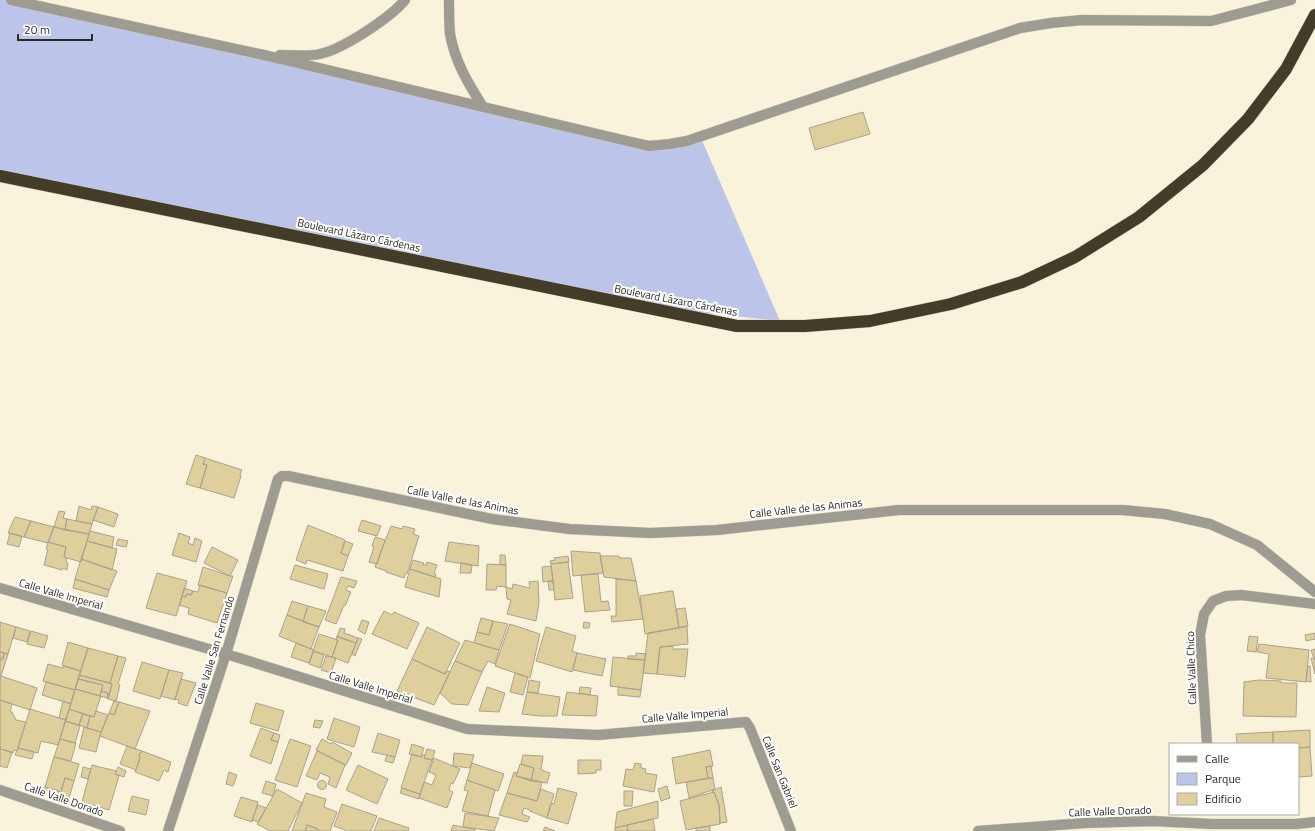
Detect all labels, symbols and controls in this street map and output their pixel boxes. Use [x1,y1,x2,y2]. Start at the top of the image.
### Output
scale bar [18,16,92,42]
text: 20 m [24,20,50,39]
street label: Boulevard Lázaro Cárdenas [296,214,422,256]
street label: Boulevard Lázaro Cárdenas [613,280,739,320]
street label: Calle Valle de las Animas [406,481,520,519]
street label: Calle Valle de las Animas [749,494,863,522]
street label: Calle Valle Imperial [17,574,105,614]
street label: Calle Valle San Fernando [190,593,238,706]
street label: Calle Valle Chico [1182,631,1200,705]
street label: Calle Valle Imperial [327,667,415,707]
street label: Calle Valle Imperial [641,703,729,727]
street label: Calle San Gabriel [758,733,802,811]
legend [1169,743,1299,815]
text: Calle [1205,749,1229,768]
text: Parque [1205,769,1241,788]
street label: Calle Valle Dorado [22,778,106,820]
text: Edificio [1205,789,1241,808]
street label: Calle Valle Dorado [1068,802,1152,820]

